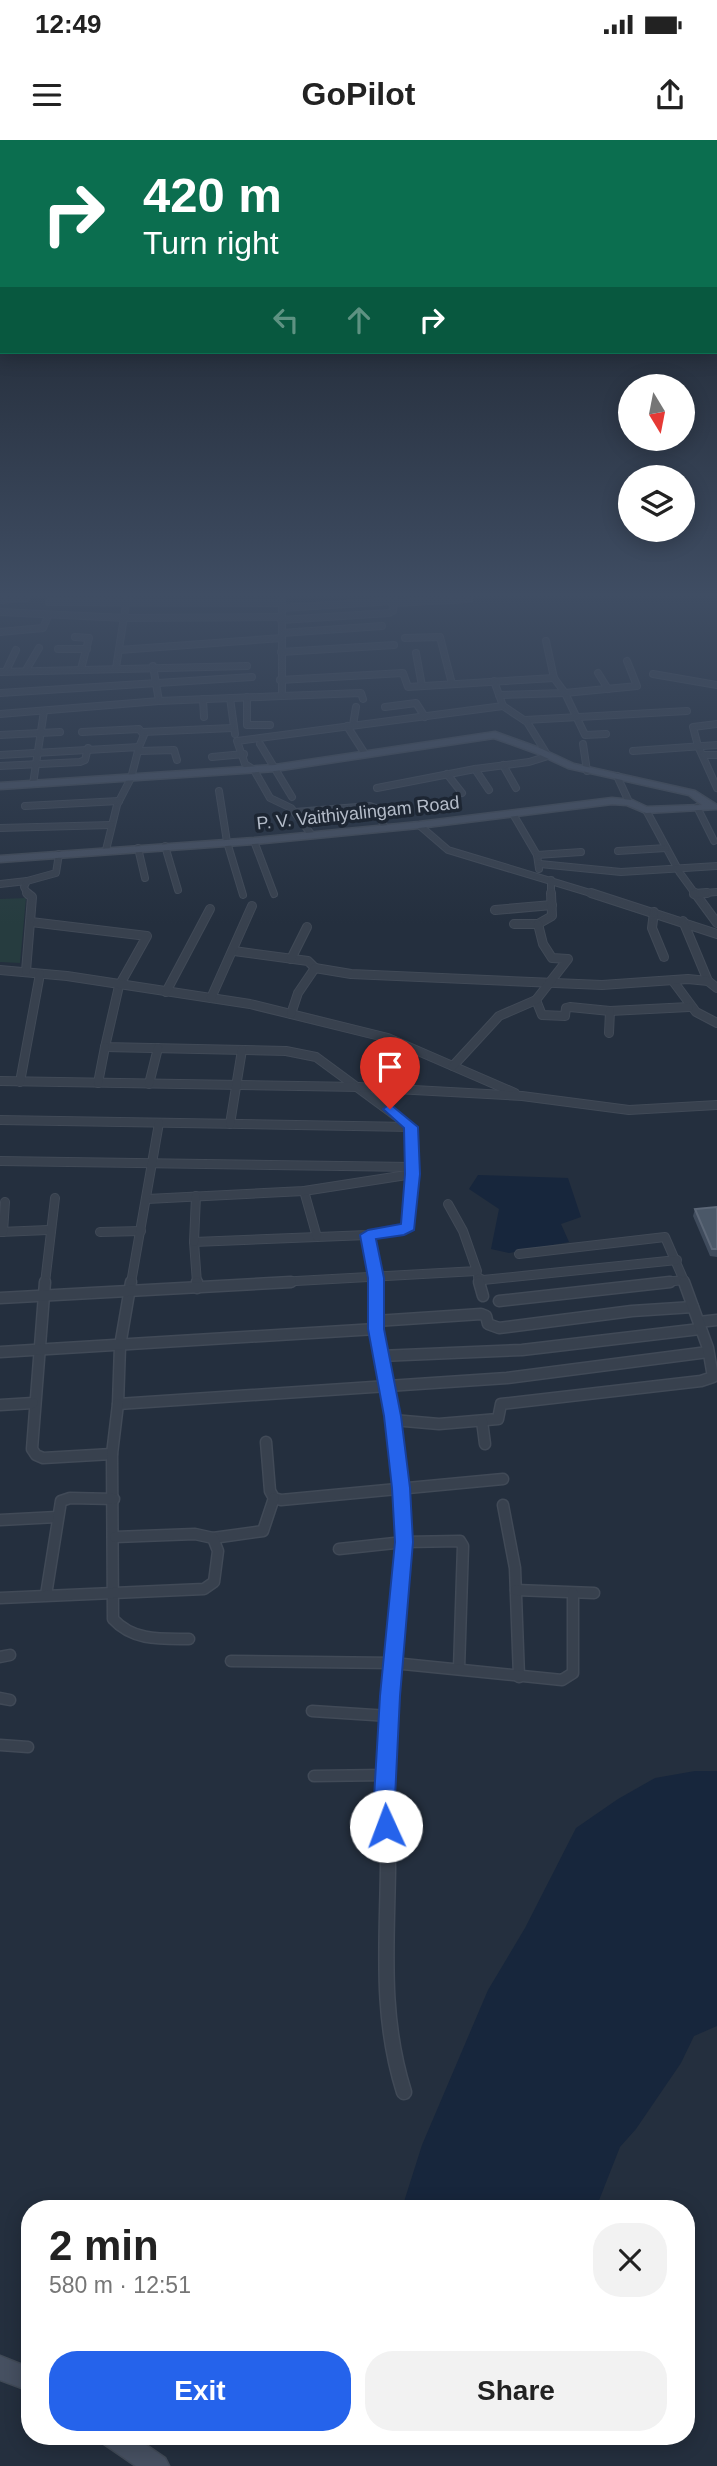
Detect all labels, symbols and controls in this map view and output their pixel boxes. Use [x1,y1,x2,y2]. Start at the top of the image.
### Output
text: 12:49 [35,9,102,39]
icon: menu [28,76,66,114]
text: GoPilot [302,76,415,112]
icon: share [651,76,689,114]
icon: right [28,168,119,259]
text: 420 m [143,168,282,222]
text: Turn right [143,225,279,261]
icon: left [267,301,305,339]
icon: ahead [340,301,378,339]
icon: right [413,301,451,339]
north arrow [618,374,695,452]
map controls [618,374,695,542]
button: layers [618,465,695,542]
street label: P. V. Vaithiyalingam Road [256,792,460,834]
pin [360,1037,420,1109]
icon: arrive [371,1048,409,1086]
position arrow [349,1789,423,1863]
text: 2 min [49,2222,159,2269]
button: close [593,2223,667,2297]
text: 580 m · 12:51 [49,2272,191,2298]
button: Exit [49,2351,351,2431]
button: Share [365,2351,667,2431]

